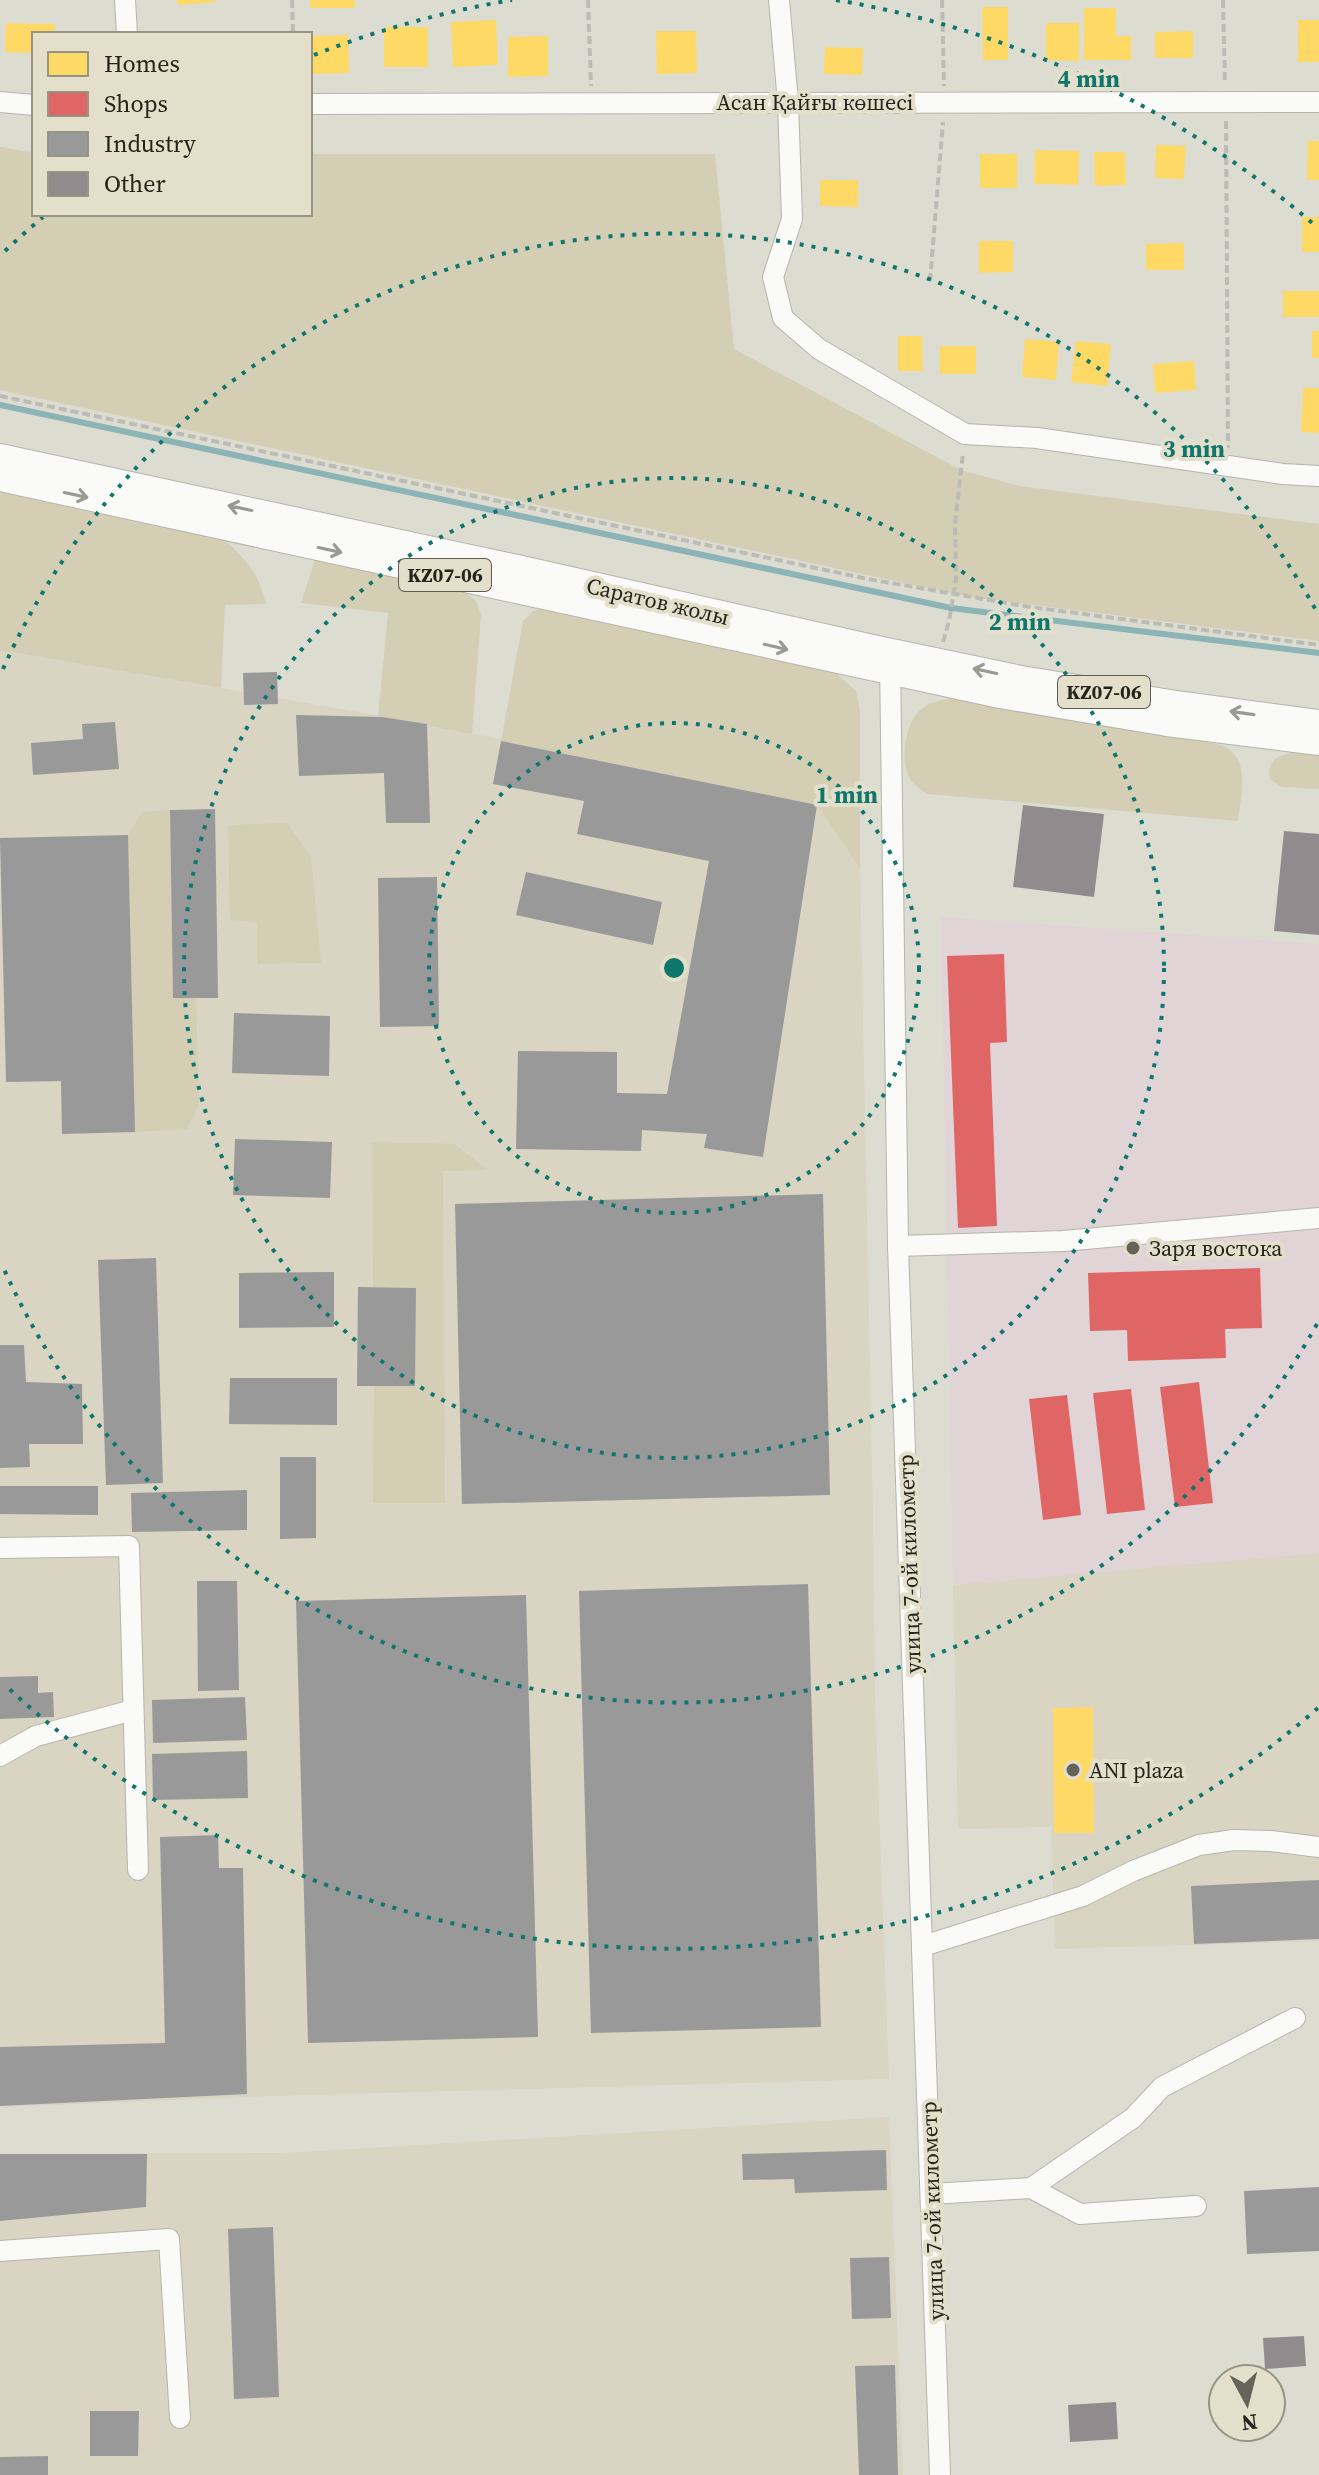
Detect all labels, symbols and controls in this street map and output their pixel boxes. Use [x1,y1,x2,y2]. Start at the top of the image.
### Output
legend [32,32,312,216]
text: Homes [104,47,180,80]
text: 4 min [1058,62,1120,95]
text: Shops [104,87,168,120]
street label: Асан Қайғы көшесі [717,87,913,117]
text: Industry [104,127,196,160]
text: Other [104,167,166,200]
text: 3 min [1163,432,1225,465]
one-way arrow [63,488,89,503]
one-way arrow [227,500,253,515]
one-way arrow [317,543,343,558]
road number: KZ07-06 [399,559,491,591]
street label: Саратов жолы [584,570,732,632]
text: 2 min [989,605,1051,638]
one-way arrow [763,640,788,655]
one-way arrow [973,663,998,678]
road number: KZ07-06 [1058,676,1150,708]
one-way arrow [1229,705,1255,720]
text: 1 min [816,778,878,811]
centre of rings [660,954,688,982]
place label: Заря востока [1149,1233,1283,1263]
marker: Заря востока [1124,1239,1142,1257]
street label: улица 7-ой километр [890,1454,928,1674]
place label: ANI plaza [1089,1755,1185,1785]
marker: ANI plaza [1064,1761,1082,1779]
street label: улица 7-ой километр [913,2101,951,2321]
north arrow [1207,2363,1287,2443]
text: N [1240,2407,1259,2439]

